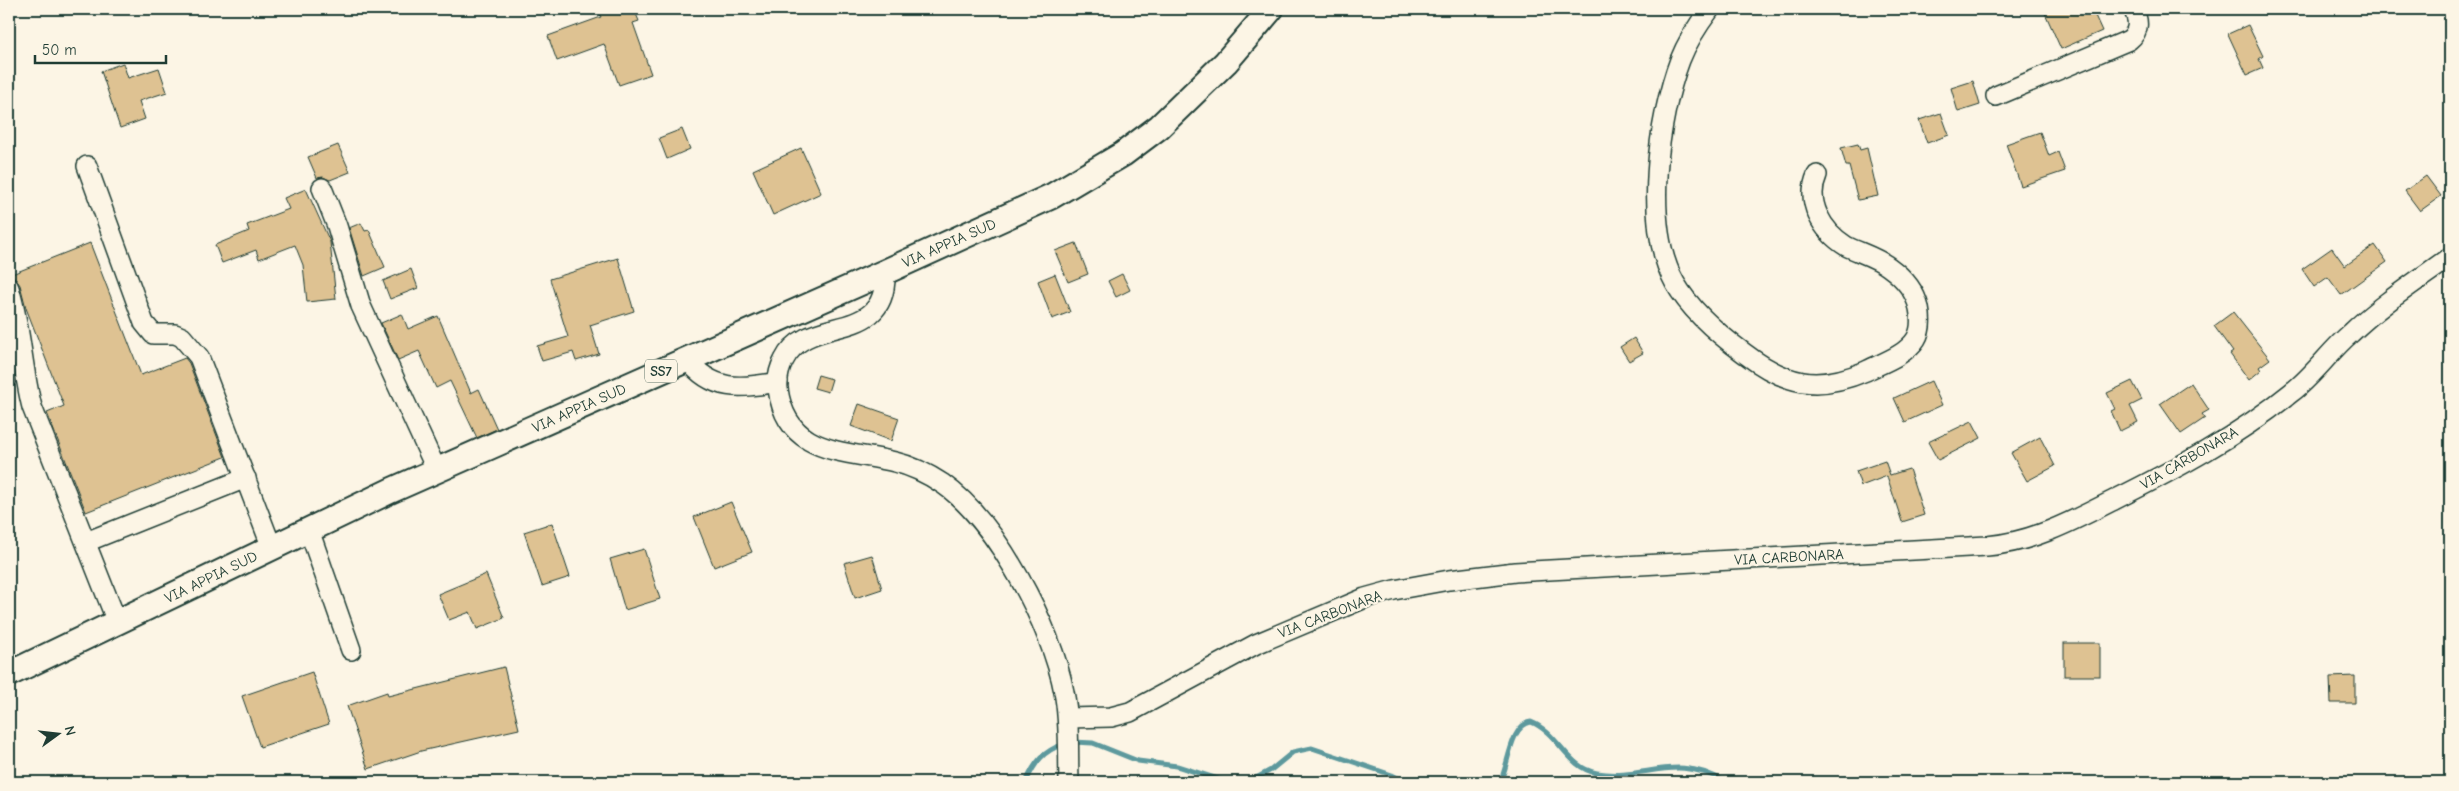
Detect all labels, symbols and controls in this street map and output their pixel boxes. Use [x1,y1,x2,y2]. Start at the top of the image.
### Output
scale bar [35,32,166,64]
text: 50 m [42,41,77,59]
street label: VIA APPIA SUD [899,214,999,272]
road number: SS7 [645,360,677,382]
street label: VIA APPIA SUD [529,379,629,437]
street label: VIA CARBONARA [2137,423,2241,493]
street label: VIA CARBONARA [1734,545,1845,569]
street label: VIA APPIA SUD [162,547,260,607]
street label: VIA CARBONARA [1276,586,1385,642]
north arrow [32,708,82,758]
text: N [61,724,79,737]

